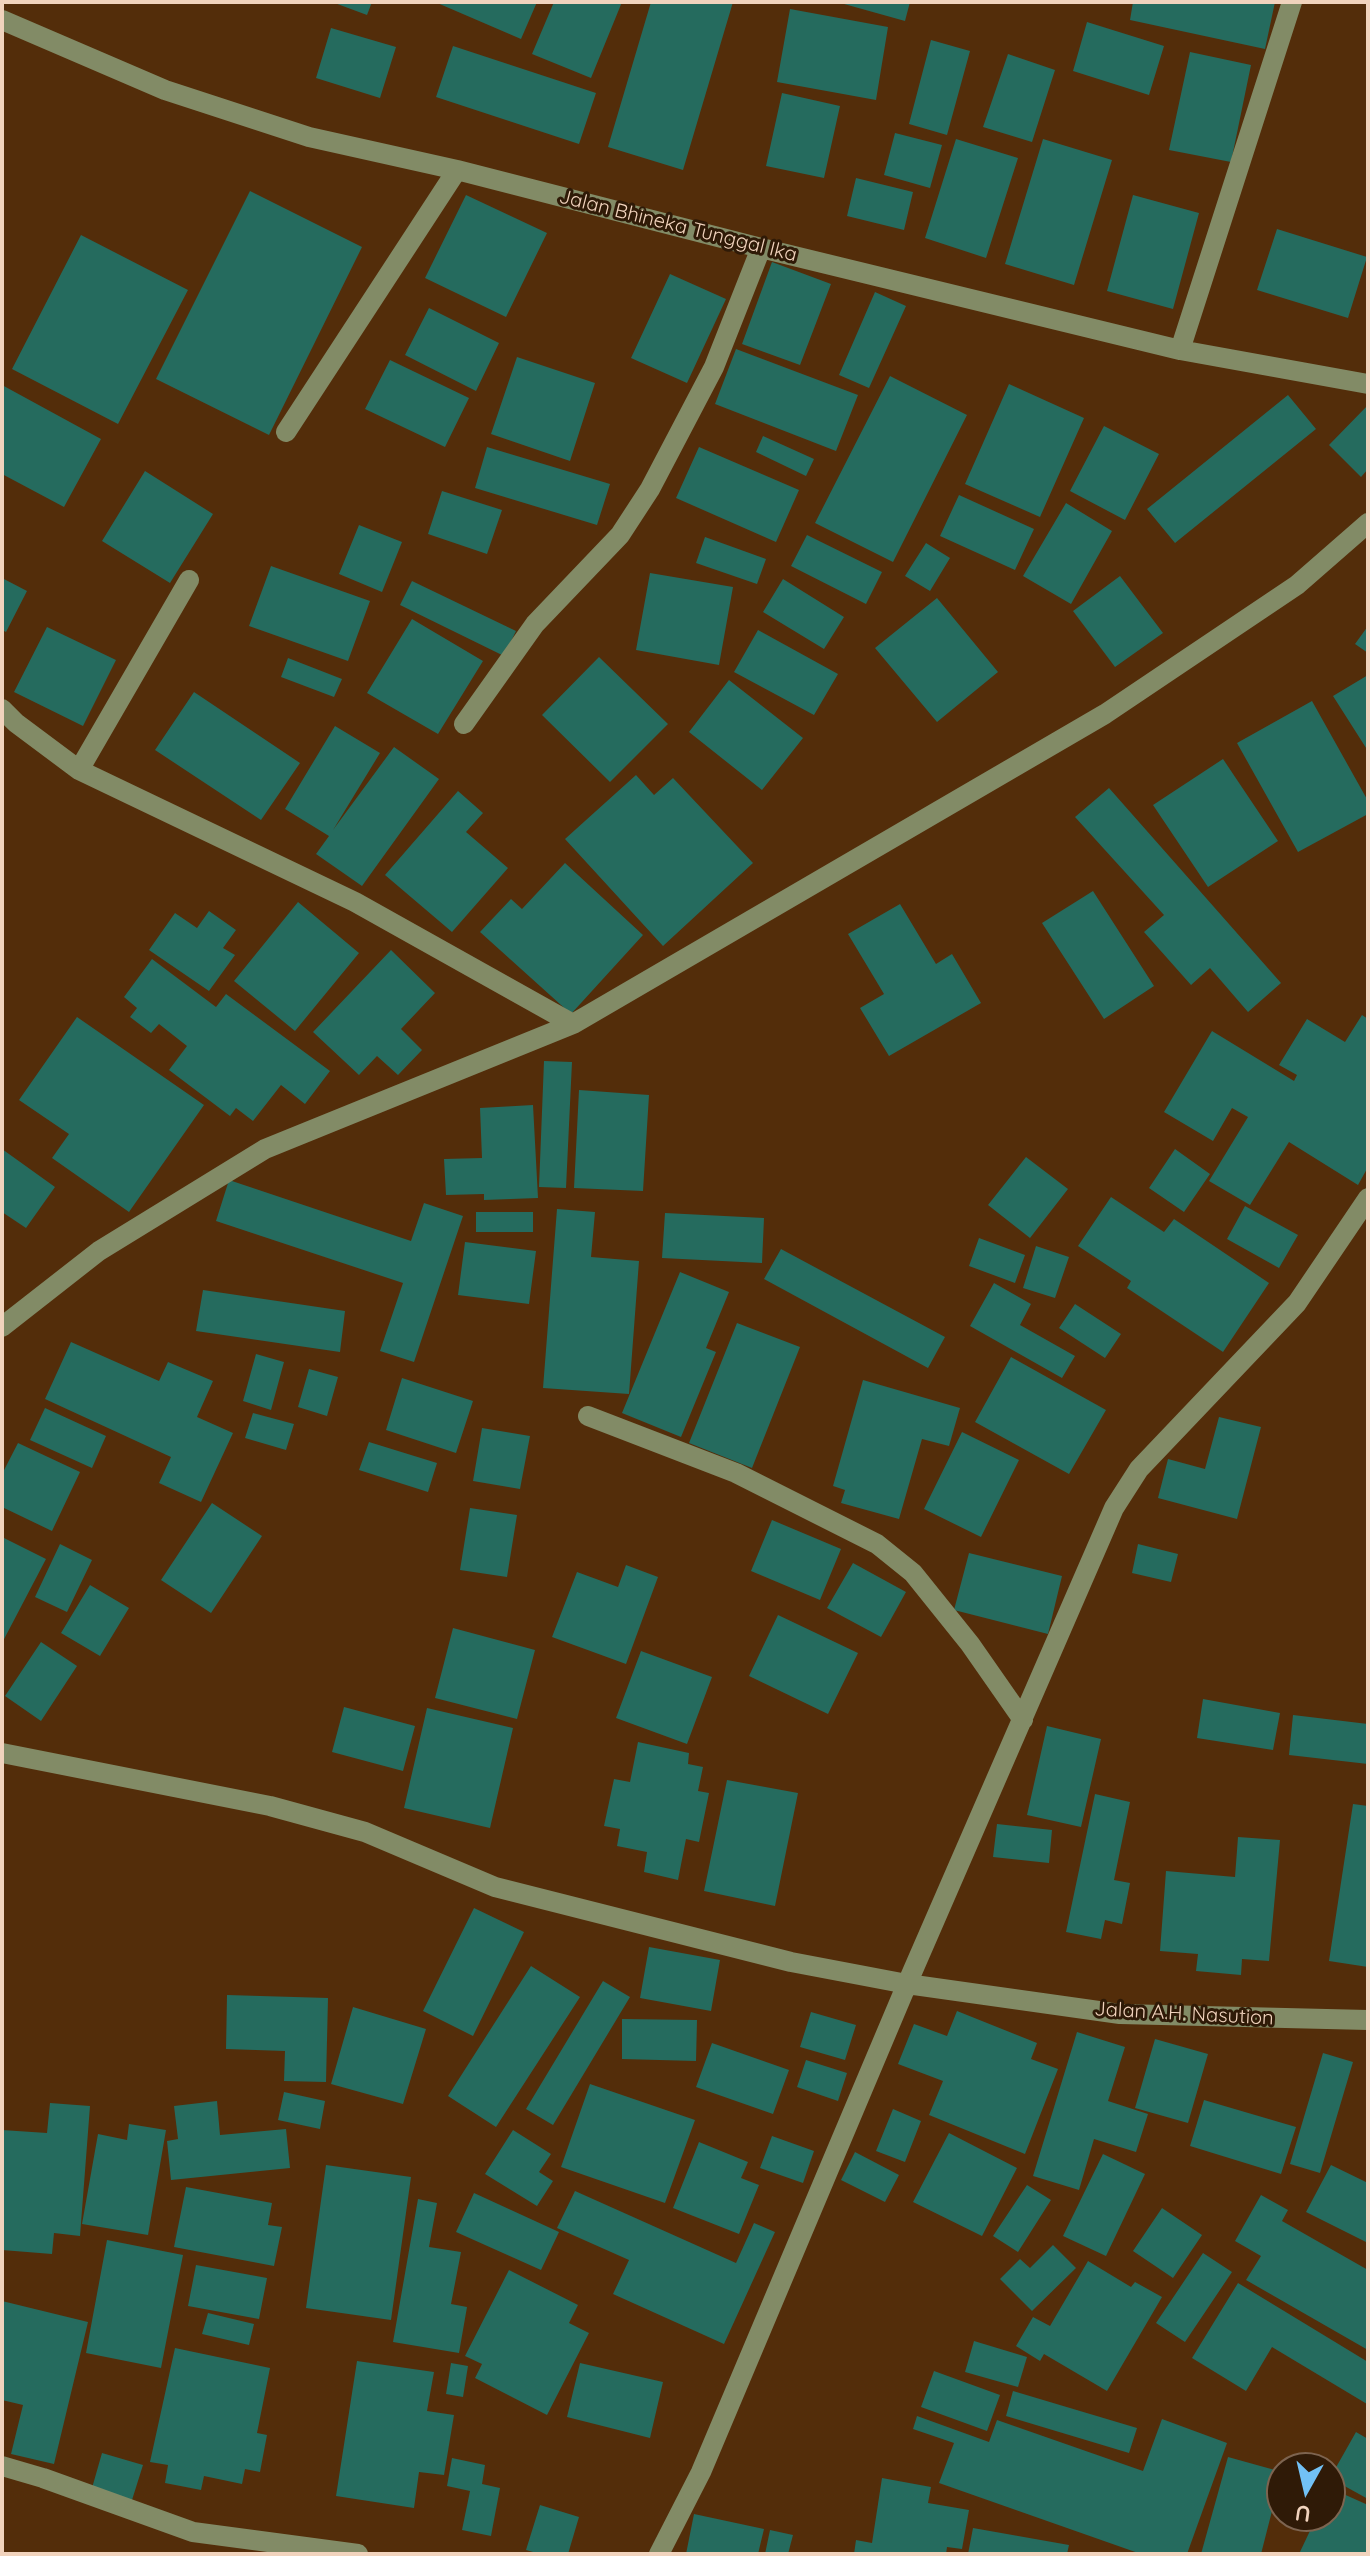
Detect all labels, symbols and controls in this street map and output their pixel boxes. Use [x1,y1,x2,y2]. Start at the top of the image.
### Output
street label: Jalan Bhineka Tunggal Ika [557,185,799,267]
street label: Jalan A.H. Nasution [1094,1997,1274,2031]
north arrow [1266,2452,1346,2532]
text: U [1293,2499,1313,2529]

